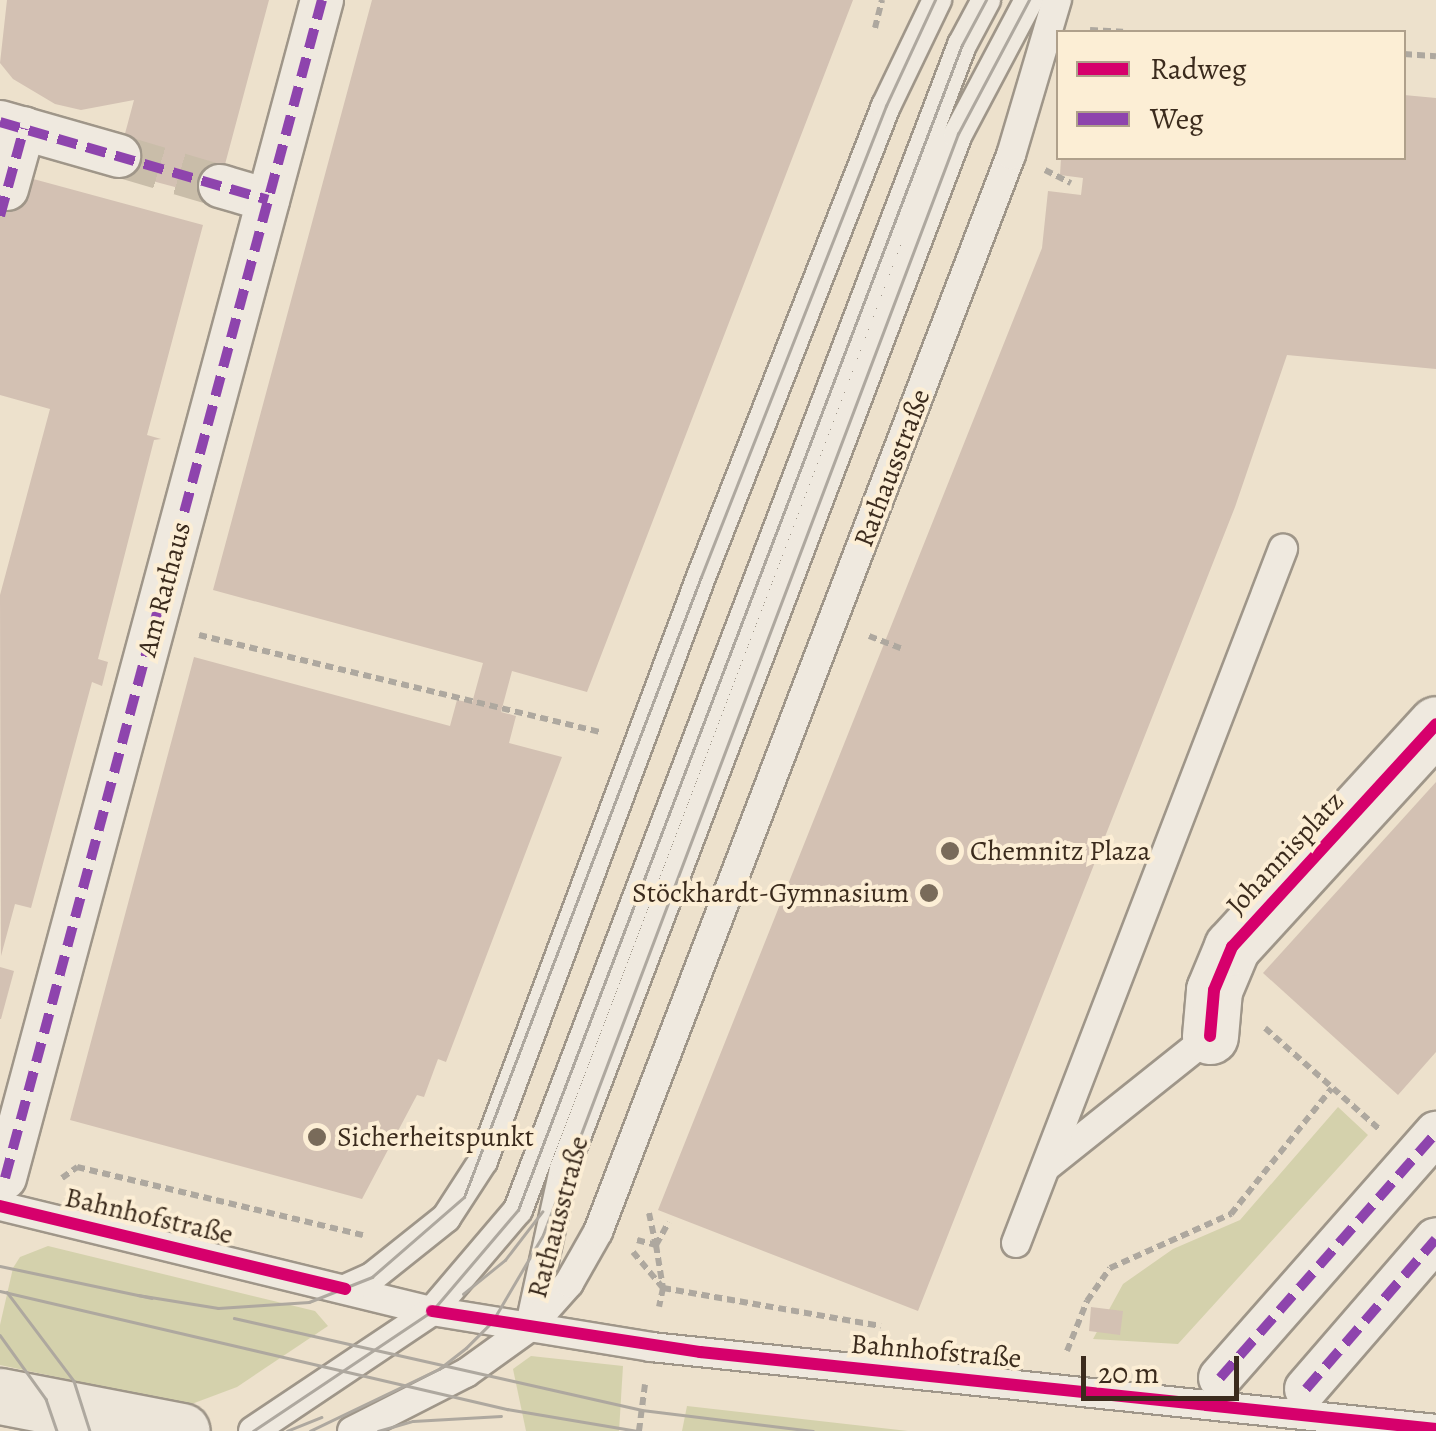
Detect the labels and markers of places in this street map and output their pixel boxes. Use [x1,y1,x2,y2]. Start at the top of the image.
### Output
place label: Chemnitz Plaza [970,834,1150,868]
marker: Chemnitz Plaza [939,840,961,862]
place label: Stöckhardt-Gymnasium [632,876,909,910]
marker: Stöckhardt-Gymnasium [918,882,940,904]
place label: Sicherheitspunkt [337,1120,534,1154]
marker: Sicherheitspunkt [306,1126,328,1148]

